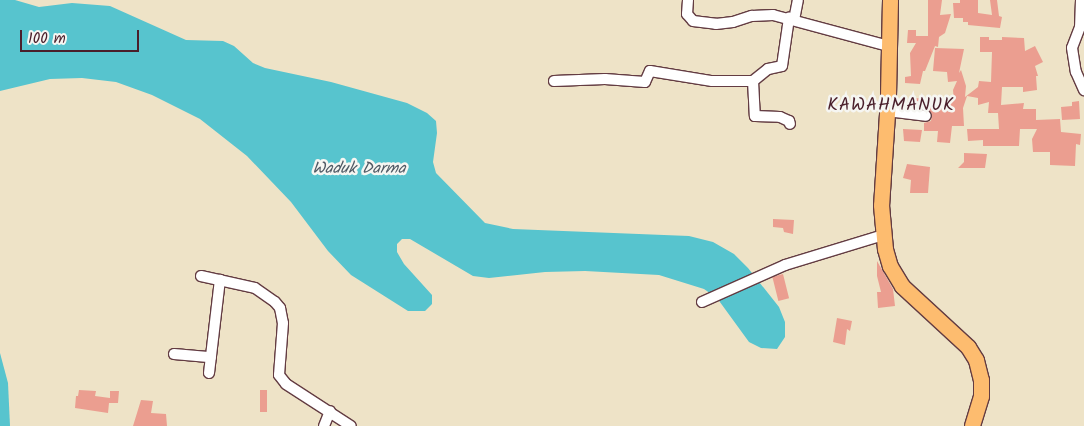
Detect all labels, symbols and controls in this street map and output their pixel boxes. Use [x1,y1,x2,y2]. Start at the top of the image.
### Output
scale bar [22,20,141,52]
text: 100 m [28,27,66,51]
district label: KAWAHMANUK [826,95,956,117]
water label: Waduk Darma [313,159,405,179]

